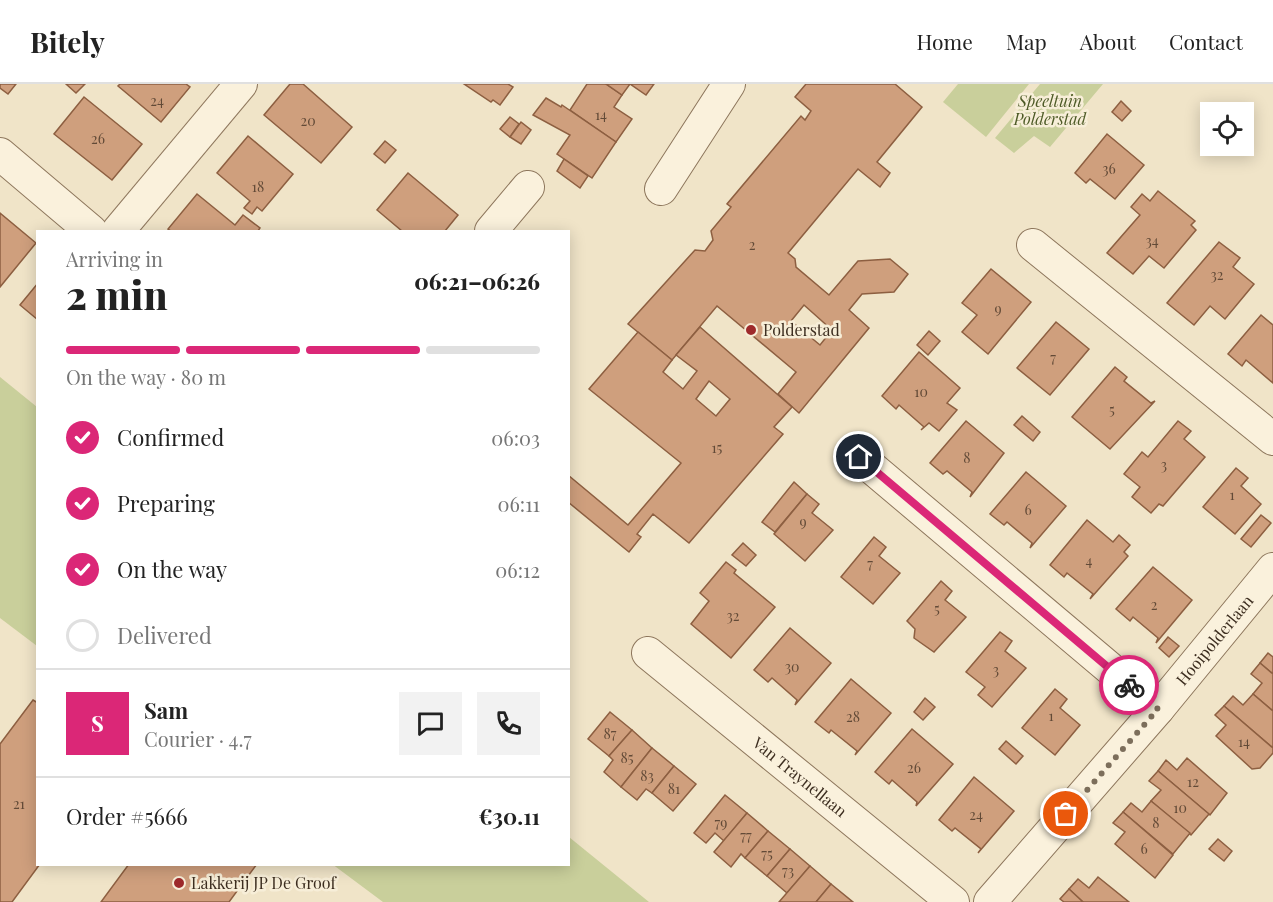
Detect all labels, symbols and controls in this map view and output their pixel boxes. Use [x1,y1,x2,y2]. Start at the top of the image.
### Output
text: Bitely [30,23,105,60]
text: Home [917,27,973,55]
text: Map [1006,27,1047,55]
text: About [1080,27,1136,55]
text: Contact [1169,27,1243,55]
park label: Speeltuin Polderstad [1013,90,1088,129]
house number: 24 [150,91,164,110]
map controls [1200,102,1254,156]
button: locate [1200,102,1254,156]
house number: 14 [595,105,607,124]
house number: 20 [300,111,316,130]
house number: 26 [91,129,105,148]
house number: 36 [1102,159,1116,178]
house number: 18 [252,177,264,196]
house number: 34 [1145,231,1159,250]
house number: 2 [749,235,756,254]
text: Arriving in [66,245,163,272]
house number: 32 [1210,265,1224,284]
text: 06:21–06:26 [414,266,540,296]
text: 2 min [66,268,168,320]
house number: 9 [994,299,1002,318]
place label: Polderstad [763,319,840,340]
marker: Polderstad [744,323,758,337]
house number: 7 [1050,348,1056,367]
text: On the way · 80 m [66,363,226,390]
house number: 10 [914,382,928,401]
house number: 5 [1109,400,1115,419]
icon: check [66,421,99,454]
text: Confirmed [117,422,224,452]
text: 06:03 [491,424,540,451]
pin [833,431,884,482]
house number: 15 [712,438,723,457]
icon: home [842,440,875,473]
house number: 8 [963,448,971,467]
house number: 3 [1161,455,1167,474]
house number: 1 [1229,485,1235,504]
icon: check [66,487,99,520]
text: Preparing [117,488,215,518]
text: 06:11 [498,490,540,517]
house number: 6 [1024,500,1032,519]
house number: 9 [799,512,807,531]
house number: 4 [1086,551,1093,570]
icon: check [66,553,99,586]
text: On the way [117,554,227,584]
house number: 7 [867,554,873,573]
text: 06:12 [495,556,540,583]
street label: Hooipolderlaan [1171,590,1258,689]
house number: 2 [1151,595,1158,614]
house number: 5 [934,599,940,618]
house number: 32 [726,606,740,625]
text: Delivered [117,620,212,650]
courier [1099,655,1159,715]
house number: 30 [785,657,799,676]
house number: 3 [993,660,999,679]
icon: bike [1113,669,1146,702]
button: chat [399,692,462,755]
button: phone [477,692,540,755]
text: Sam [144,695,188,725]
house number: 1 [1048,706,1054,725]
house number: 28 [846,707,860,726]
text: S [91,708,104,738]
house number: 87 [604,724,617,743]
text: Courier · 4.7 [144,725,252,752]
street label: Van Traynellaan [748,731,852,822]
house number: 14 [1238,732,1250,751]
house number: 85 [620,748,634,767]
house number: 26 [907,758,921,777]
house number: 83 [640,766,654,785]
house number: 12 [1187,772,1199,791]
house number: 81 [668,779,680,798]
pin [1040,788,1091,839]
house number: 21 [13,794,25,813]
icon: bag [1049,797,1082,830]
house number: 10 [1173,798,1187,817]
text: Order #5666 [66,801,188,831]
text: €30.11 [479,801,540,831]
house number: 24 [969,805,983,824]
house number: 79 [715,813,727,832]
house number: 8 [1152,813,1160,832]
house number: 77 [740,826,752,845]
house number: 6 [1140,839,1148,858]
house number: 75 [761,844,773,863]
house number: 73 [782,861,794,880]
place label: Lakkerij JP De Groof [191,872,338,893]
marker: Lakkerij JP De Groof [172,876,186,890]

